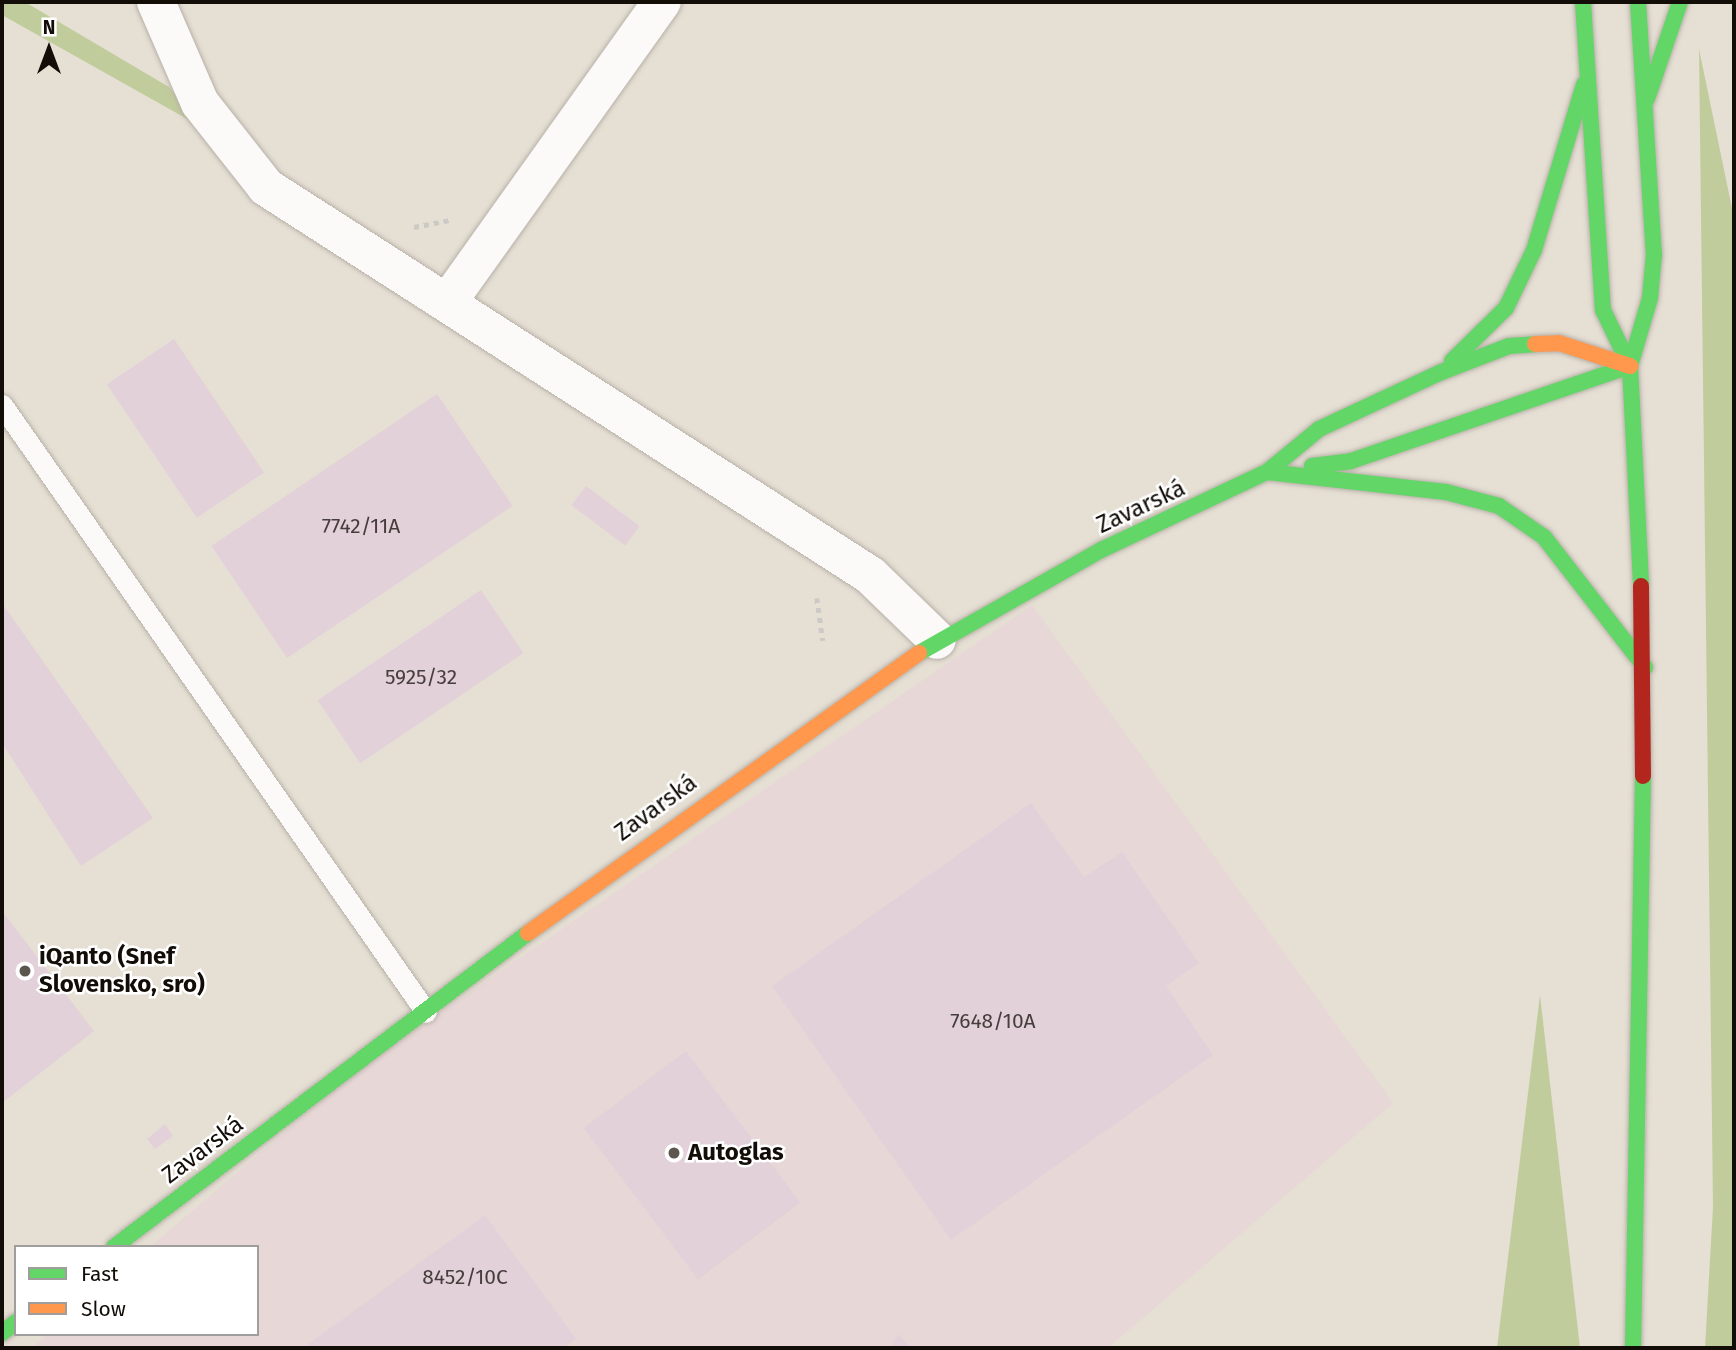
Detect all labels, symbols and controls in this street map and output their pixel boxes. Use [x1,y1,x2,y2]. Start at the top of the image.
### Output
north arrow [14,14,84,84]
text: N [43,16,55,39]
street label: Zavarská [1092,474,1190,540]
house number: 7742/11A [322,513,400,539]
house number: 5925/32 [385,664,457,690]
street label: Zavarská [609,769,703,847]
place label: iQanto (Snef Slovensko, sro) [39,943,205,999]
marker: iQanto (Snef Slovensko, sro) [17,963,33,979]
house number: 7648/10A [950,1008,1036,1034]
street label: Zavarská [157,1110,249,1190]
place label: Autoglas [688,1139,783,1167]
marker: Autoglas [666,1145,682,1161]
legend [14,1245,259,1336]
text: Fast [81,1261,119,1287]
house number: 8452/10C [422,1264,508,1290]
text: Slow [81,1296,126,1322]

